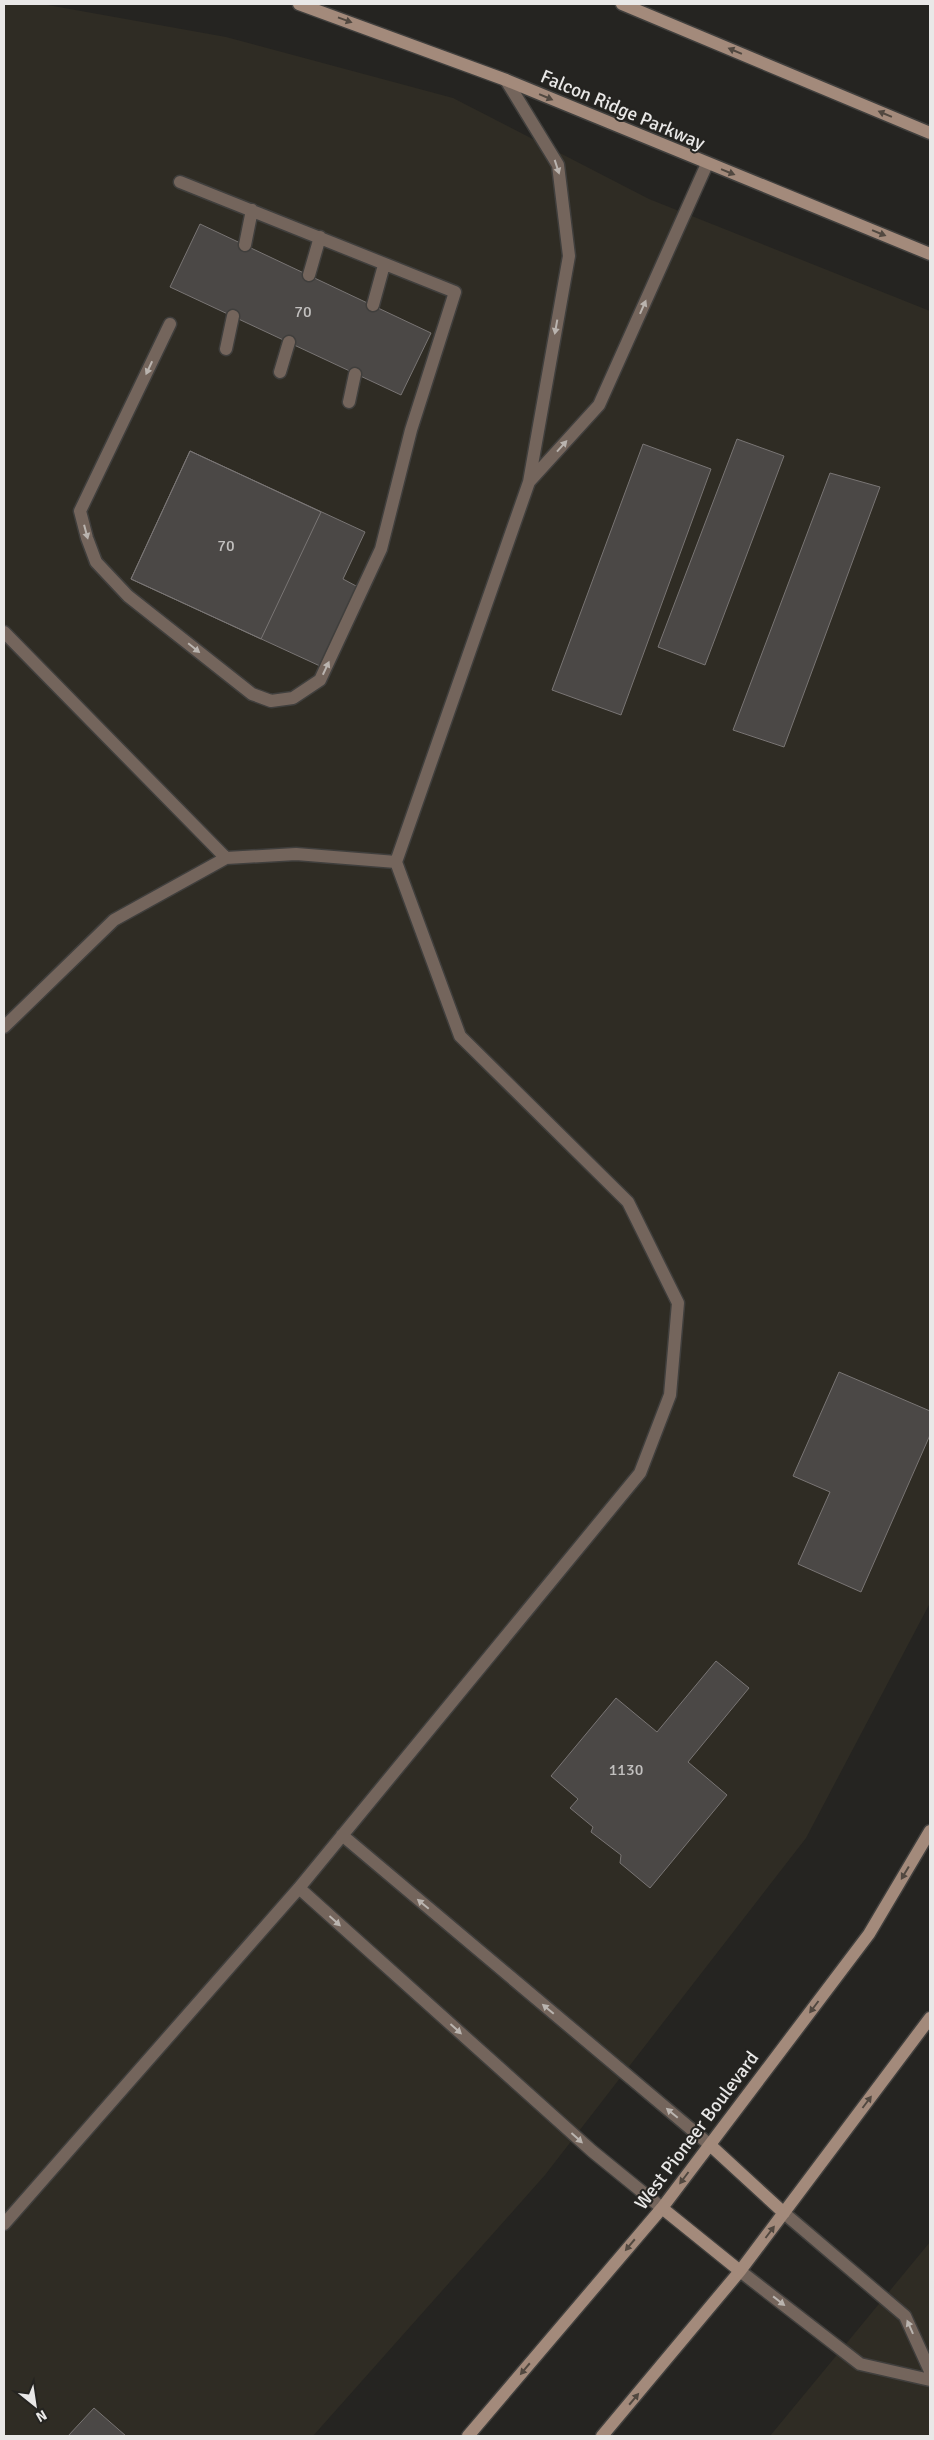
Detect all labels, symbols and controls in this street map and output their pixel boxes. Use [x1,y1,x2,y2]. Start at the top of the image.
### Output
one-way arrow [337,17,352,24]
one-way arrow [728,47,743,55]
street label: Falcon Ridge Parkway [537,64,709,155]
one-way arrow [538,93,553,101]
one-way arrow [878,110,892,118]
one-way arrow [553,160,561,175]
one-way arrow [721,168,736,176]
one-way arrow [872,230,886,238]
one-way arrow [639,300,647,314]
house number: 70 [294,302,312,322]
one-way arrow [552,320,560,336]
one-way arrow [144,361,152,375]
one-way arrow [556,440,568,452]
one-way arrow [82,524,90,539]
house number: 70 [217,536,235,556]
one-way arrow [187,643,201,653]
one-way arrow [322,661,330,675]
house number: 1130 [609,1760,643,1780]
one-way arrow [901,1866,910,1879]
one-way arrow [418,1898,430,1910]
one-way arrow [329,1915,341,1926]
one-way arrow [809,2000,819,2014]
one-way arrow [542,2003,555,2014]
one-way arrow [450,2023,462,2035]
street label: West Pioneer Boulevard [629,2047,764,2214]
one-way arrow [862,2096,873,2109]
one-way arrow [666,2108,679,2119]
one-way arrow [571,2132,583,2144]
one-way arrow [679,2171,690,2184]
one-way arrow [764,2226,775,2239]
one-way arrow [624,2238,636,2250]
one-way arrow [772,2295,785,2306]
one-way arrow [906,2320,914,2334]
one-way arrow [520,2362,531,2375]
north arrow [10,2380,60,2430]
one-way arrow [628,2393,639,2406]
text: N [33,2406,50,2426]

